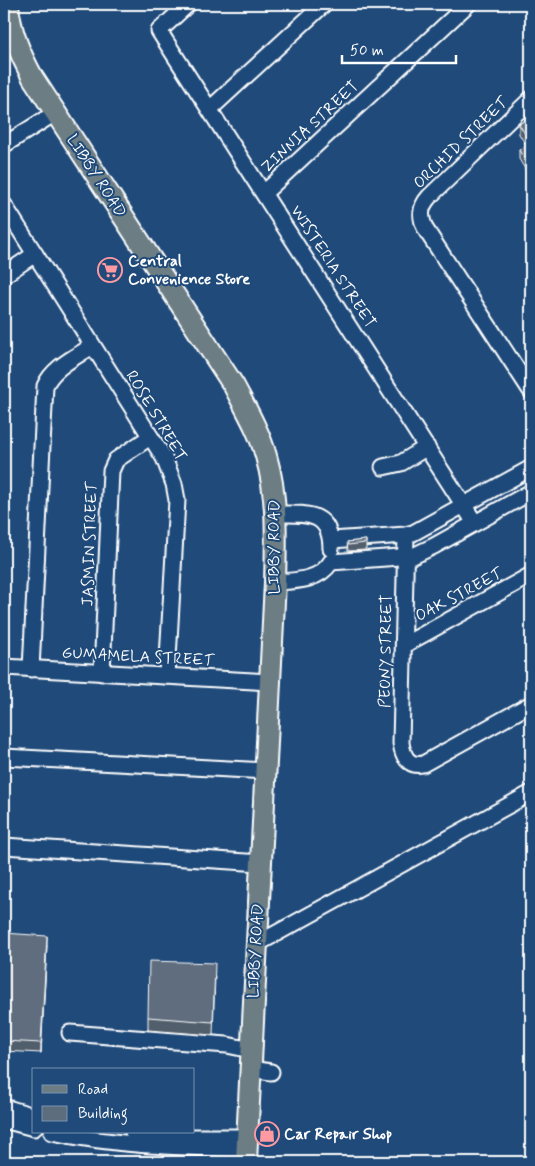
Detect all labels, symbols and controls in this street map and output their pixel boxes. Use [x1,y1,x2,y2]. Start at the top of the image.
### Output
scale bar [342,32,456,64]
text: 50 m [350,41,384,61]
street label: ZINNIA STREET [257,76,363,178]
street label: ORCHID STREET [409,92,514,194]
street label: LIBBY ROAD [61,131,131,221]
street label: WISTERIA STREET [285,202,381,332]
place label: Central Convenience Store [128,251,250,290]
supermarket icon: Central Convenience Store [97,257,123,283]
street label: ROSE STREET [121,367,191,465]
street label: JASMIN STREET [77,480,103,607]
street label: LIBBY ROAD [264,500,285,594]
street label: OAK STREET [412,563,507,627]
street label: PEONY STREET [375,594,397,708]
street label: GUMAMELA STREET [61,643,216,672]
street label: LIBBY ROAD [243,903,269,999]
legend [32,1068,195,1134]
text: Road [78,1080,108,1100]
text: Building [78,1104,128,1125]
shop icon: Car Repair Shop [254,1121,280,1147]
place label: Car Repair Shop [284,1124,392,1145]

